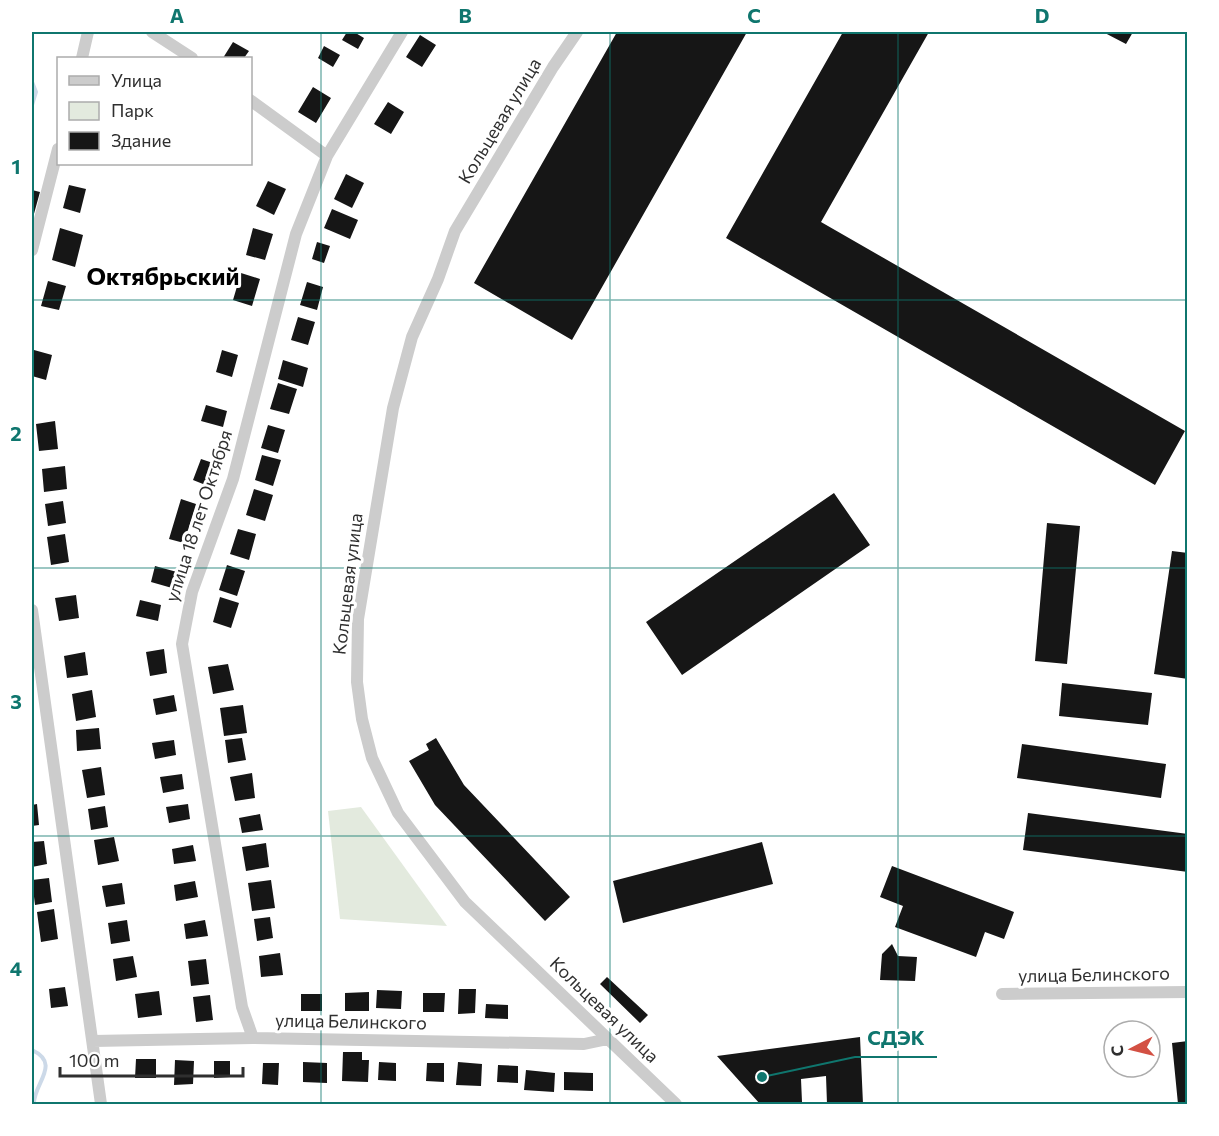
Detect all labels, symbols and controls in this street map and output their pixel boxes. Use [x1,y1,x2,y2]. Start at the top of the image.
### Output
text: A [170,3,184,27]
text: B [458,3,472,27]
text: C [747,3,761,27]
text: D [1035,3,1049,27]
street label: Кольцевая улица [453,54,545,187]
legend [57,57,252,165]
text: Улица [111,69,162,91]
text: Парк [111,99,154,121]
text: Здание [111,129,171,151]
text: 1 [11,154,21,178]
district label: Октябрьский [87,261,239,290]
text: 2 [10,421,22,445]
street label: улица 18 лет Октября [160,427,236,605]
street label: Кольцевая улица [327,512,367,656]
text: 3 [10,689,22,713]
street label: Кольцевая улица [546,952,664,1067]
text: 4 [10,956,22,980]
street label: улица Белинского [1018,962,1170,986]
street label: улица Белинского [275,1009,427,1033]
callout: СДЭК [855,1019,937,1057]
north arrow [1102,1019,1162,1079]
text: СДЭК [867,1025,925,1049]
scale bar [60,1040,243,1078]
text: С [1107,1044,1127,1057]
text: 100 m [69,1049,119,1071]

